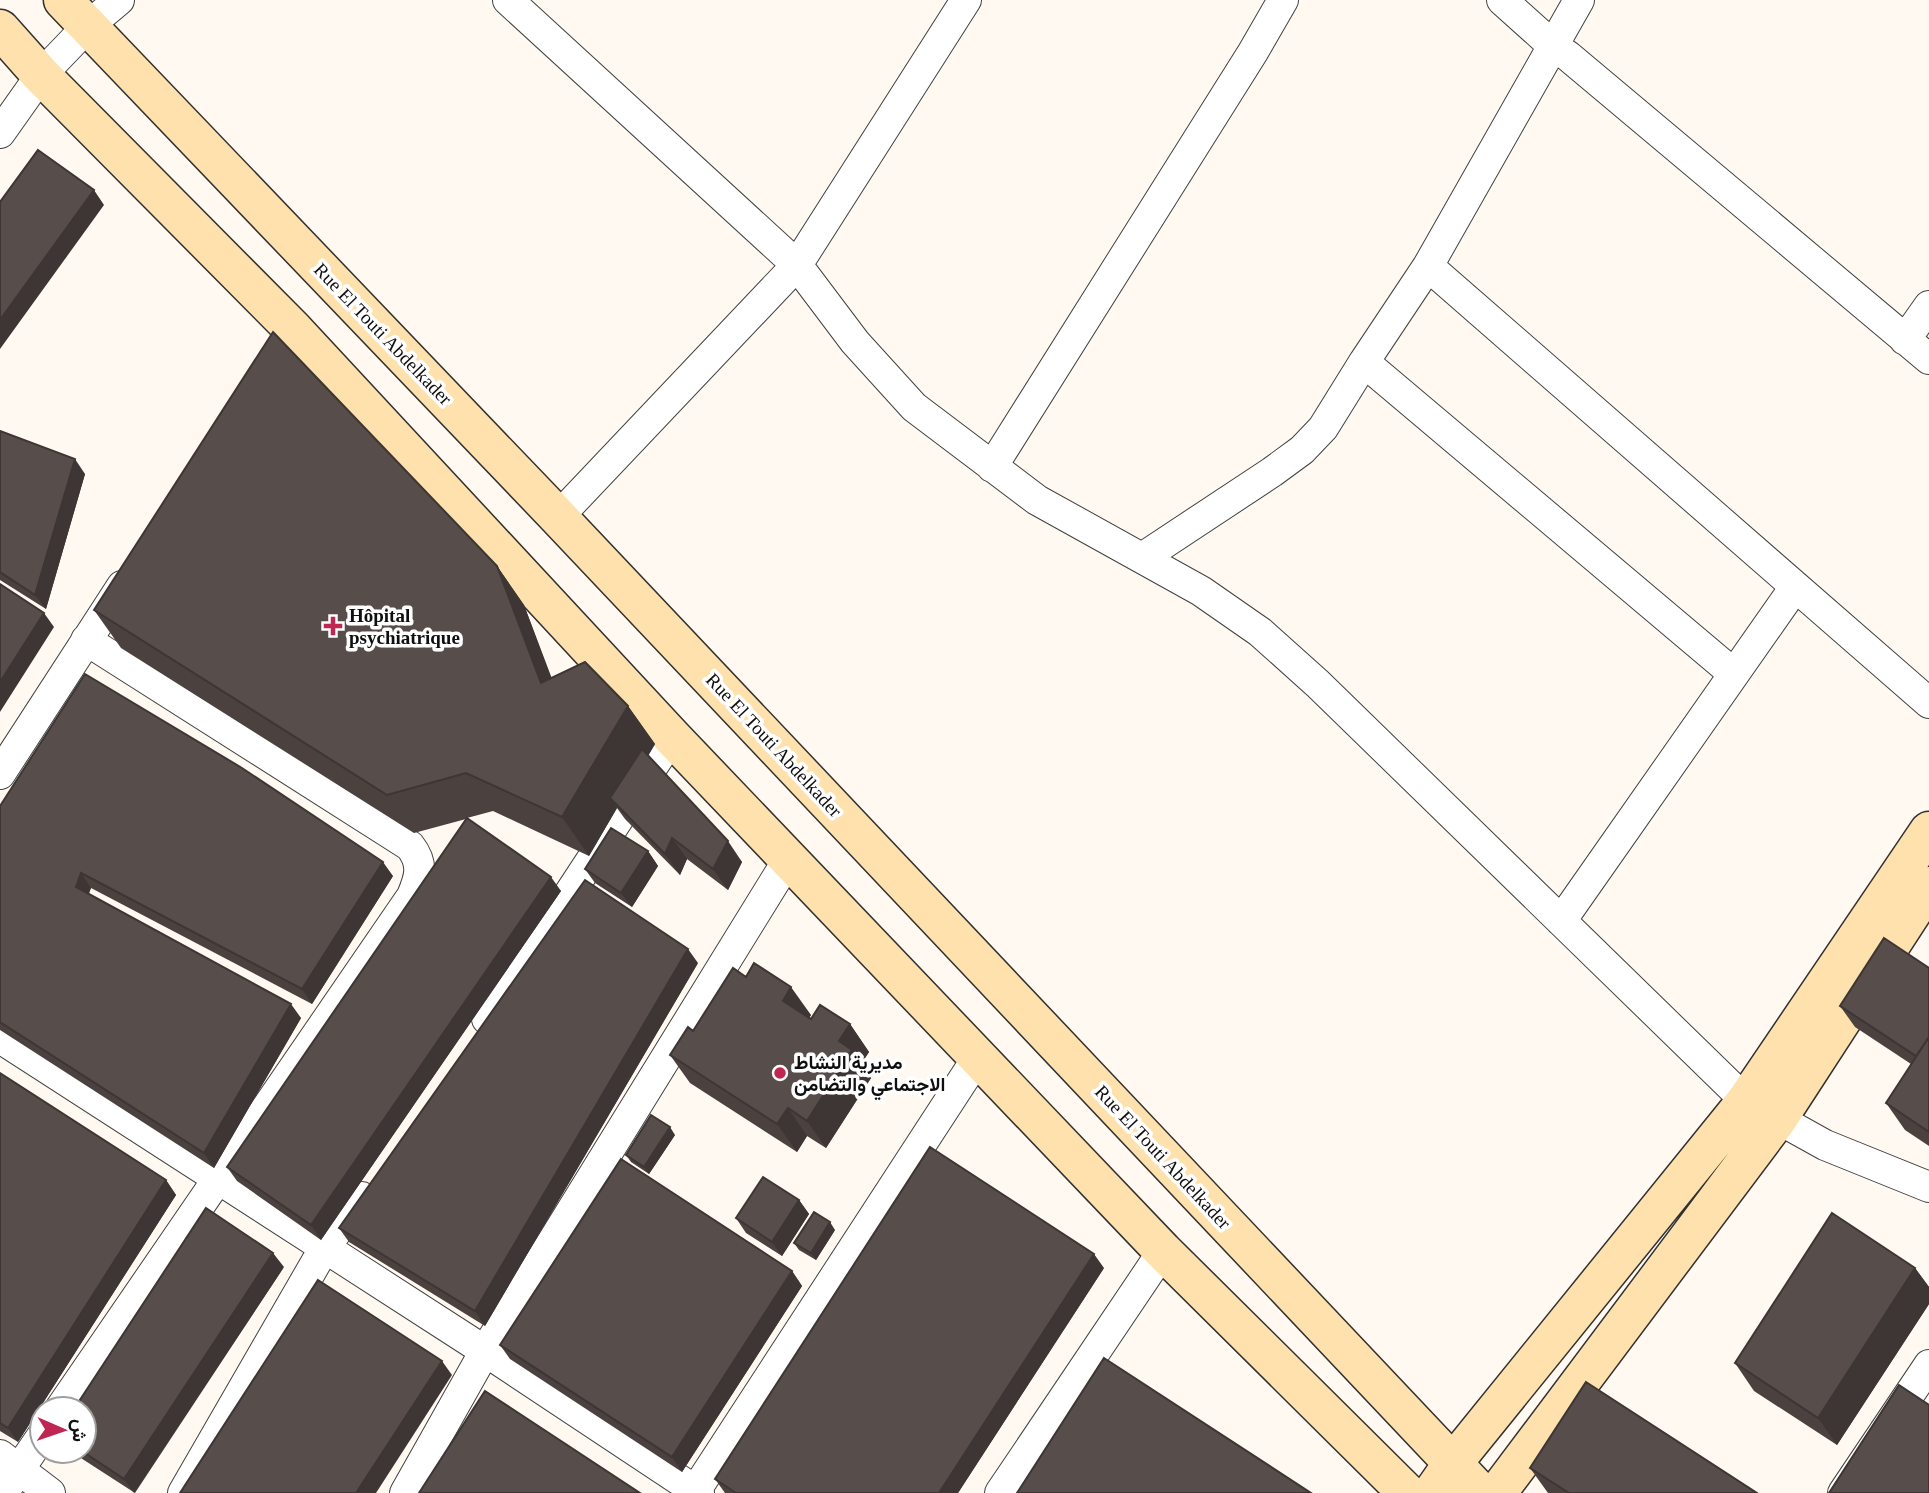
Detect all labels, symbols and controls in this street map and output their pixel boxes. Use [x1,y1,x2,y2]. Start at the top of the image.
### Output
street label: Rue El Touti Abdelkader [310,259,457,410]
place label: Hôpital psychiatrique [349,605,460,648]
marker: Hôpital psychiatrique [323,616,343,636]
street label: Rue El Touti Abdelkader [702,669,847,822]
place label: مديرية النشاط الاجتماعي والتضامن [794,1052,945,1101]
marker: مديرية النشاط الاجتماعي والتضامن [772,1065,788,1081]
street label: Rue El Touti Abdelkader [1091,1081,1236,1234]
north arrow [28,1395,98,1465]
text: ش [68,1419,90,1443]

